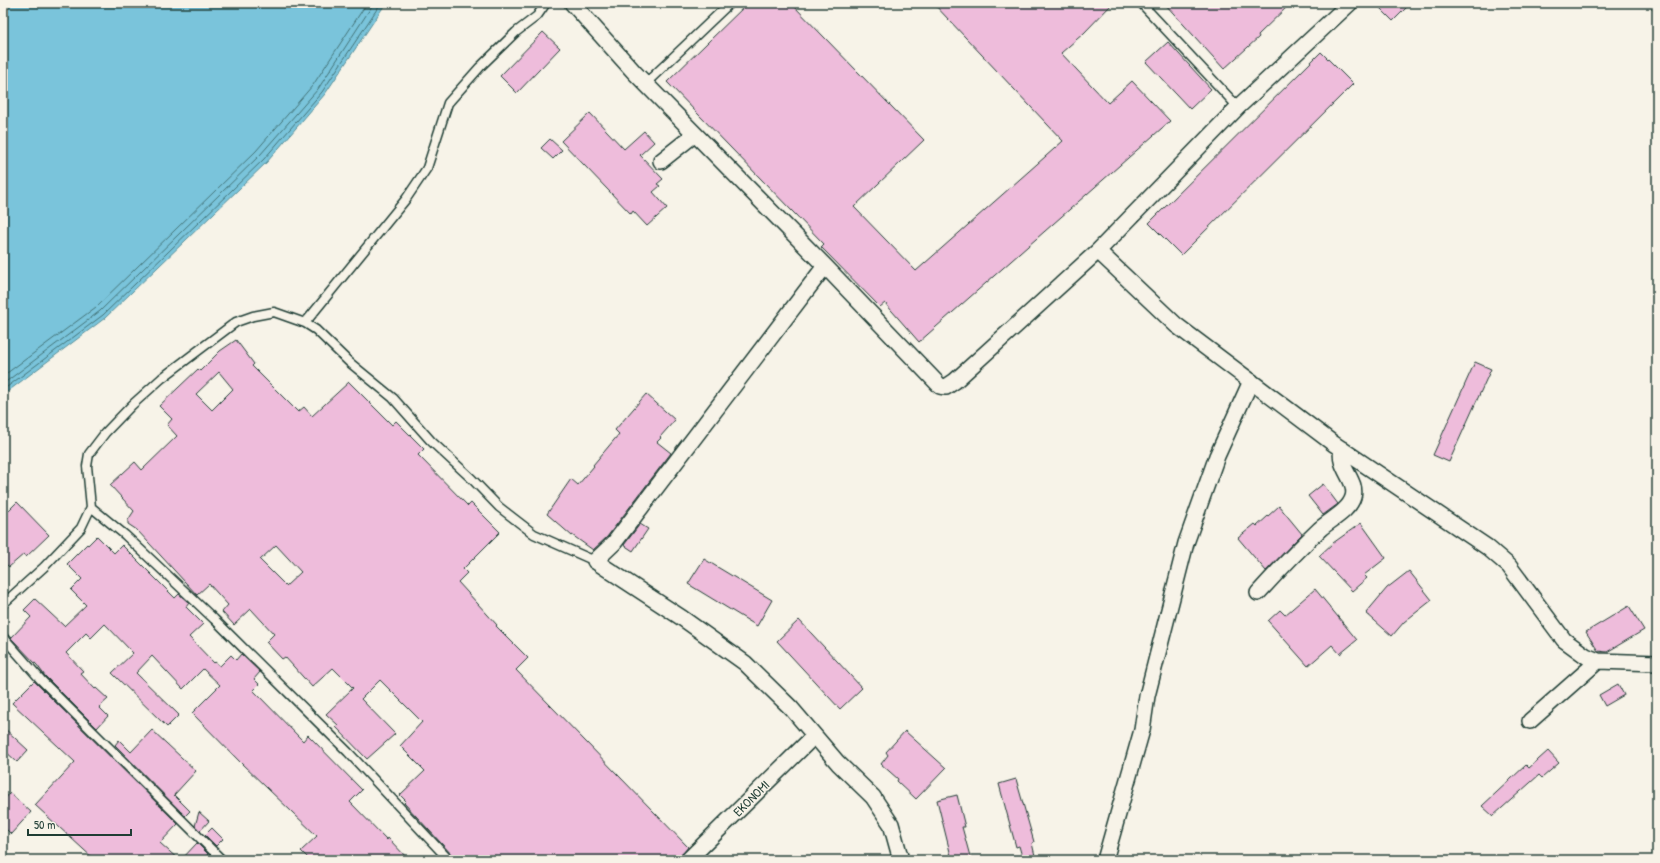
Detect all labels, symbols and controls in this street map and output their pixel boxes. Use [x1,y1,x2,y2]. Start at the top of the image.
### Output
street label: EKONOMI [729,776,773,820]
scale bar [28,811,131,837]
text: 50 m [34,816,55,833]

